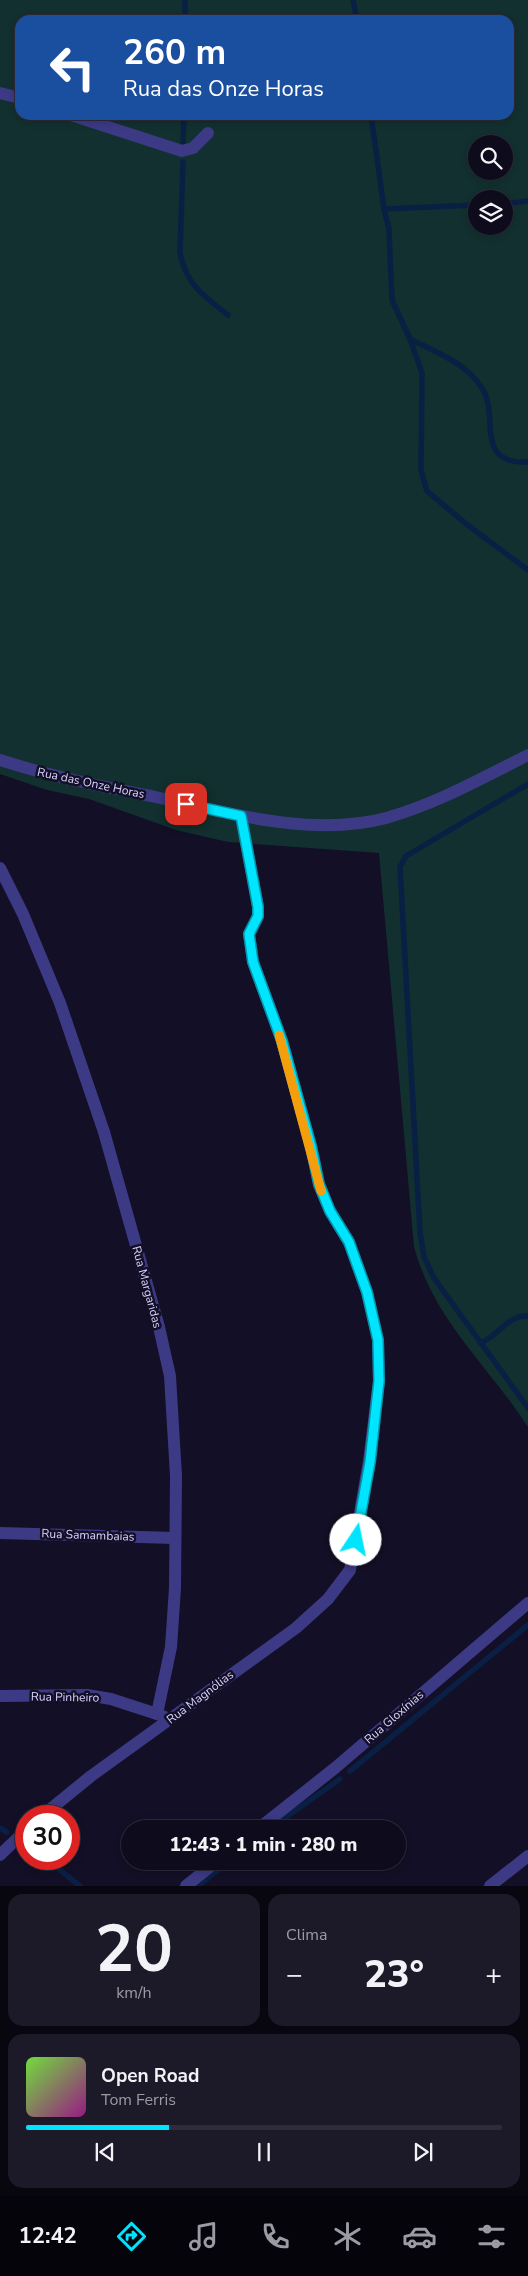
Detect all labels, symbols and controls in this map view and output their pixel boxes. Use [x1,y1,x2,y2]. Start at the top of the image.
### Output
text: 260 m [123,29,226,76]
icon: left [40,35,105,100]
text: Rua das Onze Horas [123,74,324,104]
map controls [468,135,513,235]
button: search [468,135,513,180]
button: layers [468,190,513,235]
street label: Rua das Onze Horas [36,764,146,802]
pin [165,783,207,825]
icon: arrive [172,790,200,818]
street label: Rua Margaridas [128,1244,166,1330]
position arrow [329,1513,381,1565]
street label: Rua Samambaias [41,1525,135,1545]
street label: Rua Magnólias [163,1666,237,1727]
street label: Rua Gloxínias [361,1687,427,1747]
street label: Rua Pinheiro [31,1688,100,1706]
speed limit sign: 30 [15,1805,80,1870]
text: 12:43 · 1 min · 280 m [170,1832,357,1858]
text: 20 [95,1905,173,1994]
text: Clima [286,1924,327,1946]
text: 23° [364,1949,424,2000]
text: − [286,1956,303,1994]
text: + [485,1956,502,1994]
text: km/h [116,1982,152,2004]
text: Open Road [101,2063,199,2089]
text: Tom Ferris [101,2089,176,2111]
icon: previous [91,2138,119,2166]
icon: pause [250,2138,278,2166]
icon: next [409,2138,437,2166]
icon: directions [114,2219,149,2254]
icon: music [186,2219,221,2254]
icon: phone [258,2219,293,2254]
icon: climate [330,2219,365,2254]
icon: car [402,2219,437,2254]
icon: filters [474,2219,509,2254]
text: 12:42 [19,2221,77,2251]

